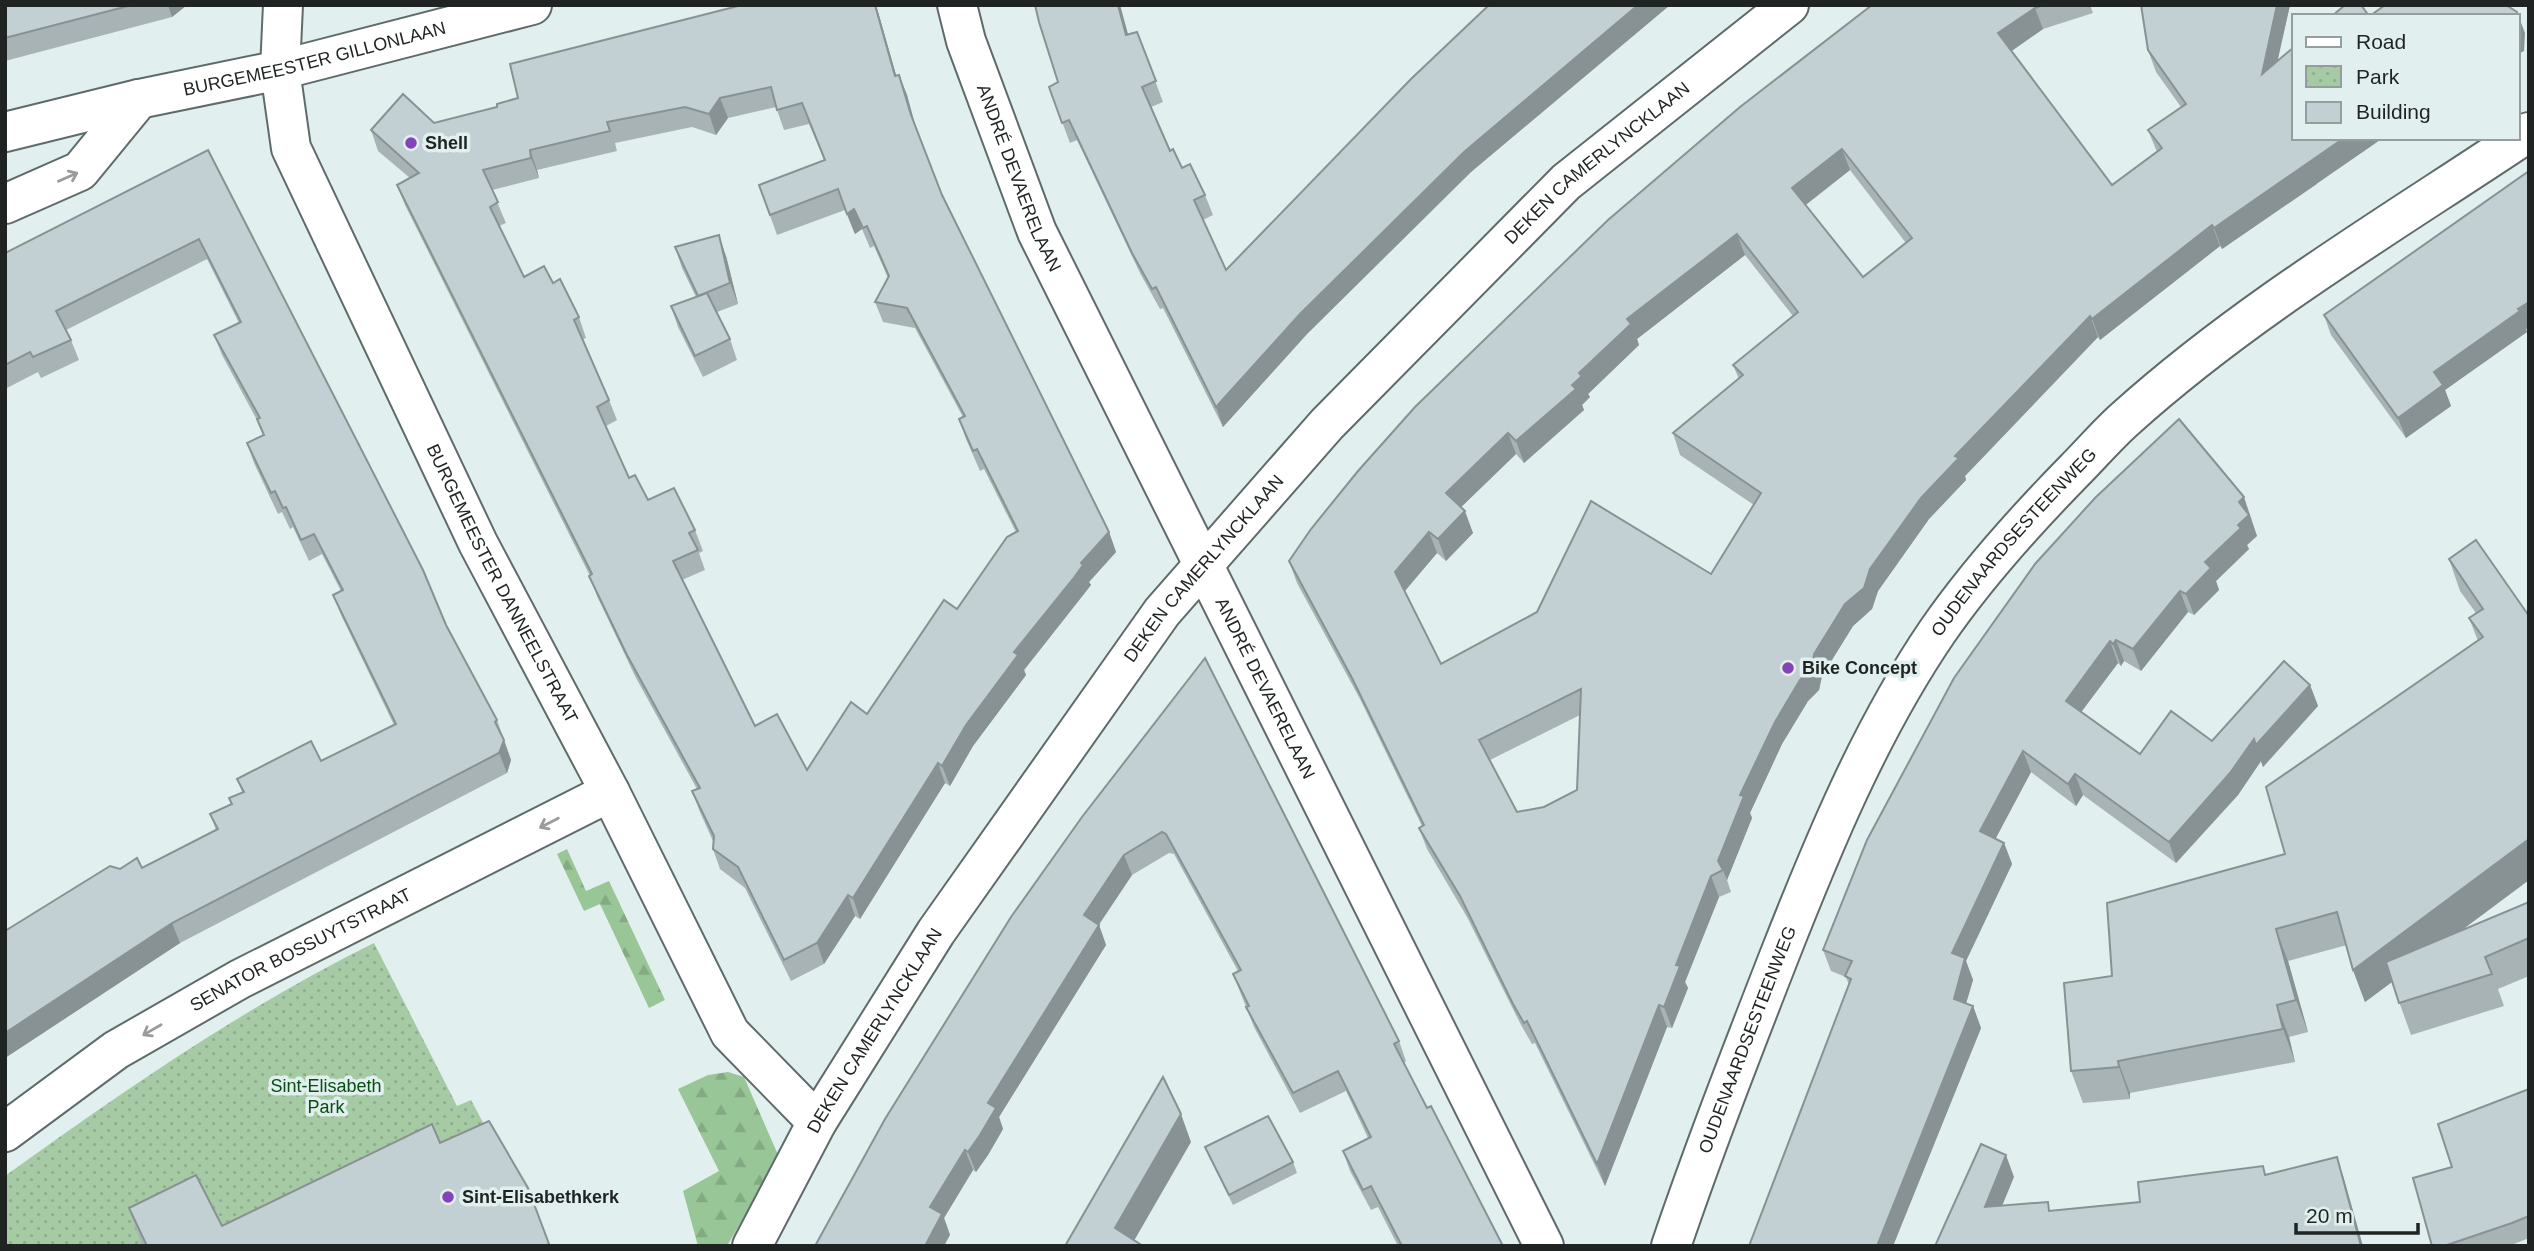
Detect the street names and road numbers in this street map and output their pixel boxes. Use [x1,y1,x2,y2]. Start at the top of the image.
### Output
street label: BURGEMEESTER GILLONLAAN [181,18,448,100]
street label: DEKEN CAMERLYNCKLAAN [1500,78,1693,248]
street label: ANDRÉ DEVAERELAAN [973,82,1065,275]
street label: BURGEMEESTER DANNEELSTRAAT [423,441,582,727]
street label: OUDENAARDSESTEENWEG [1927,444,2100,640]
street label: DEKEN CAMERLYNCKLAAN [1120,471,1288,666]
street label: ANDRÉ DEVAERELAAN [1212,594,1319,782]
street label: SENATOR BOSSUYTSTRAAT [186,884,414,1015]
street label: OUDENAARDSESTEENWEG [1695,923,1800,1156]
street label: DEKEN CAMERLYNCKLAAN [803,924,946,1136]

